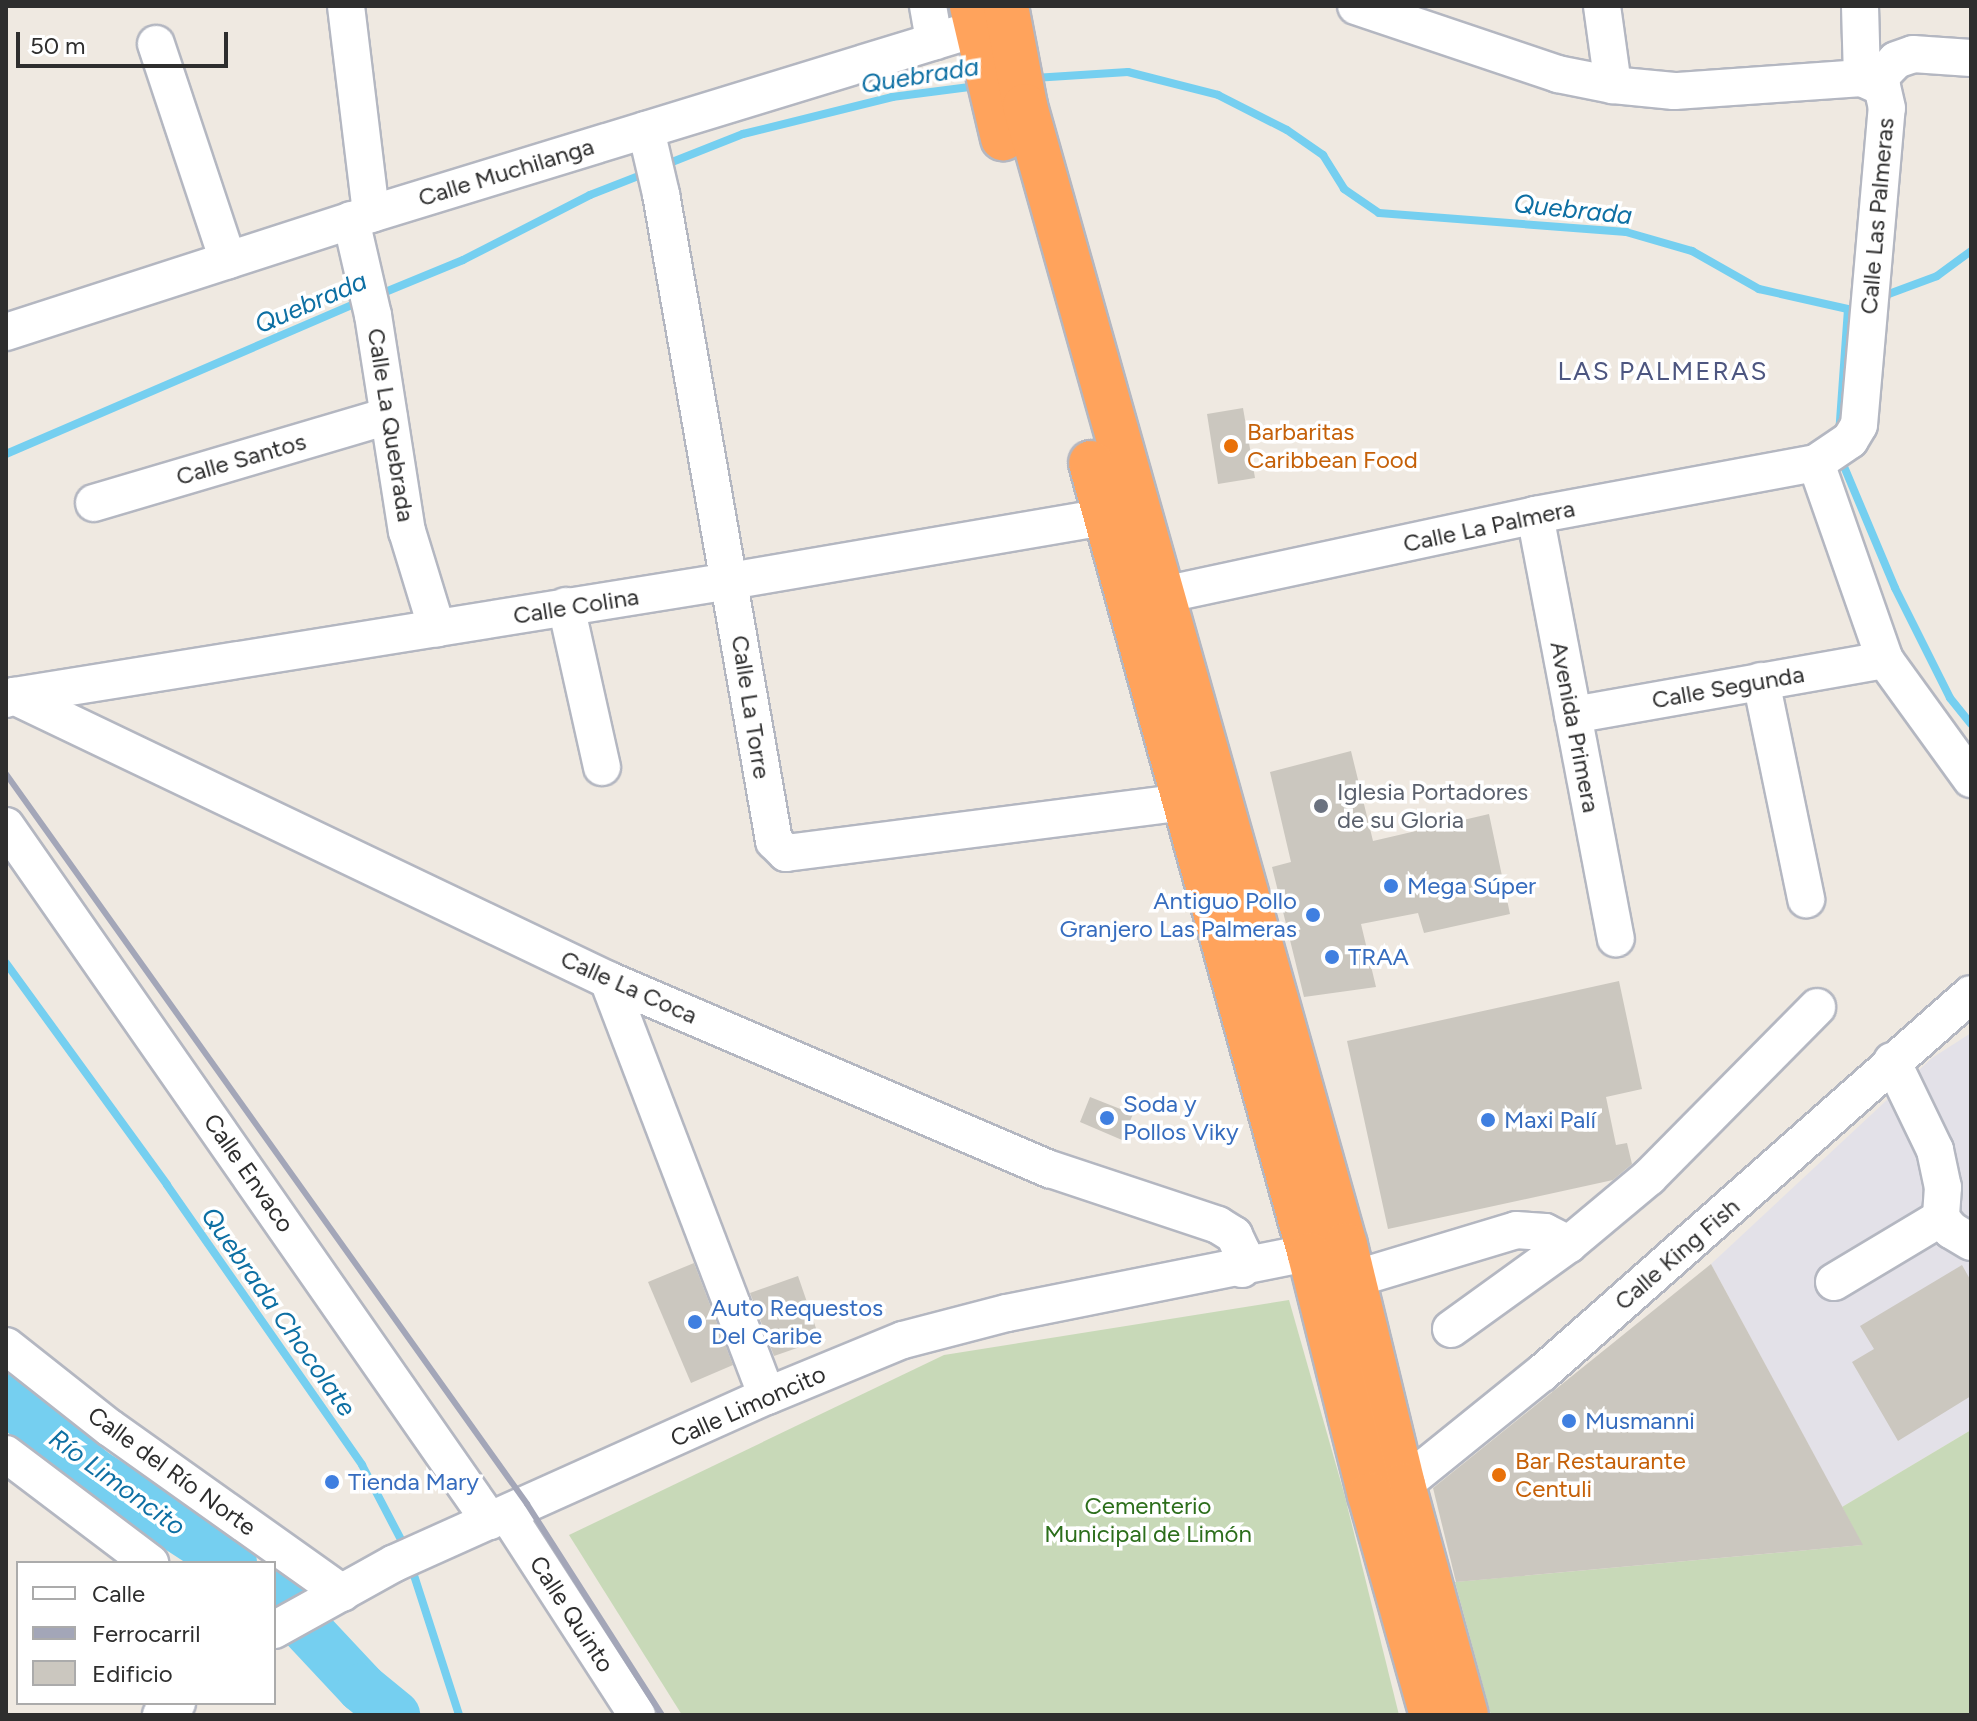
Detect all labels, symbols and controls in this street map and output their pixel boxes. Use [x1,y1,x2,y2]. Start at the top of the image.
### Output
scale bar [20,16,232,66]
text: 50 m [30,31,86,60]
water label: Quebrada [859,51,981,101]
street label: Calle Las Palmeras [1854,117,1900,315]
street label: Calle Muchilanga [415,132,597,212]
water label: Quebrada [1512,188,1634,232]
water label: Quebrada [250,265,372,341]
street label: Calle La Quebrada [361,326,421,524]
district label: LAS PALMERAS [1558,356,1768,388]
place label: Barbaritas Caribbean Food [1247,418,1418,474]
street label: Calle Santos [173,427,309,491]
marker: Barbaritas Caribbean Food [1222,437,1240,455]
street label: Calle La Palmera [1400,494,1578,558]
street label: Calle Colina [511,582,641,630]
street label: Calle La Torre [725,633,777,781]
street label: Avenida Primera [1544,639,1606,815]
street label: Calle Segunda [1650,659,1806,715]
place label: Iglesia Portadores de su Gloria [1337,778,1528,834]
marker: Iglesia Portadores de su Gloria [1312,797,1330,815]
place label: Mega Súper [1407,872,1536,900]
marker: Mega Súper [1382,877,1400,895]
place label: Antiguo Pollo Granjero Las Palmeras [1059,887,1297,943]
marker: Antiguo Pollo Granjero Las Palmeras [1304,906,1322,924]
place label: TRAA [1348,943,1409,971]
street label: Calle La Coca [556,944,702,1030]
marker: TRAA [1323,948,1341,966]
place label: Soda y Pollos Viky [1123,1090,1239,1146]
place label: Maxi Palí [1504,1106,1596,1134]
street label: Calle Envaco [198,1108,300,1238]
marker: Soda y Pollos Viky [1098,1109,1116,1127]
marker: Maxi Palí [1479,1111,1497,1129]
street label: Calle King Fish [1609,1192,1745,1316]
water label: Quebrada Chocolate [194,1201,362,1423]
place label: Auto Requestos Del Caribe [711,1294,883,1350]
marker: Auto Requestos Del Caribe [686,1313,704,1331]
street label: Calle Limoncito [666,1359,830,1453]
street label: Calle del Río Norte [82,1400,262,1542]
place label: Musmanni [1585,1407,1695,1435]
marker: Musmanni [1560,1412,1578,1430]
water label: Río Limoncito [43,1423,191,1543]
place label: Bar Restaurante Centuli [1515,1447,1686,1503]
marker: Bar Restaurante Centuli [1490,1466,1508,1484]
place label: Tienda Mary [348,1468,479,1496]
marker: Tienda Mary [323,1473,341,1491]
park label: Cementerio Municipal de Limón [1044,1492,1252,1548]
street label: Calle Quinto [524,1550,620,1678]
legend [16,1561,276,1705]
text: Calle [92,1579,145,1608]
text: Ferrocarril [92,1619,200,1648]
text: Edificio [92,1659,173,1688]

